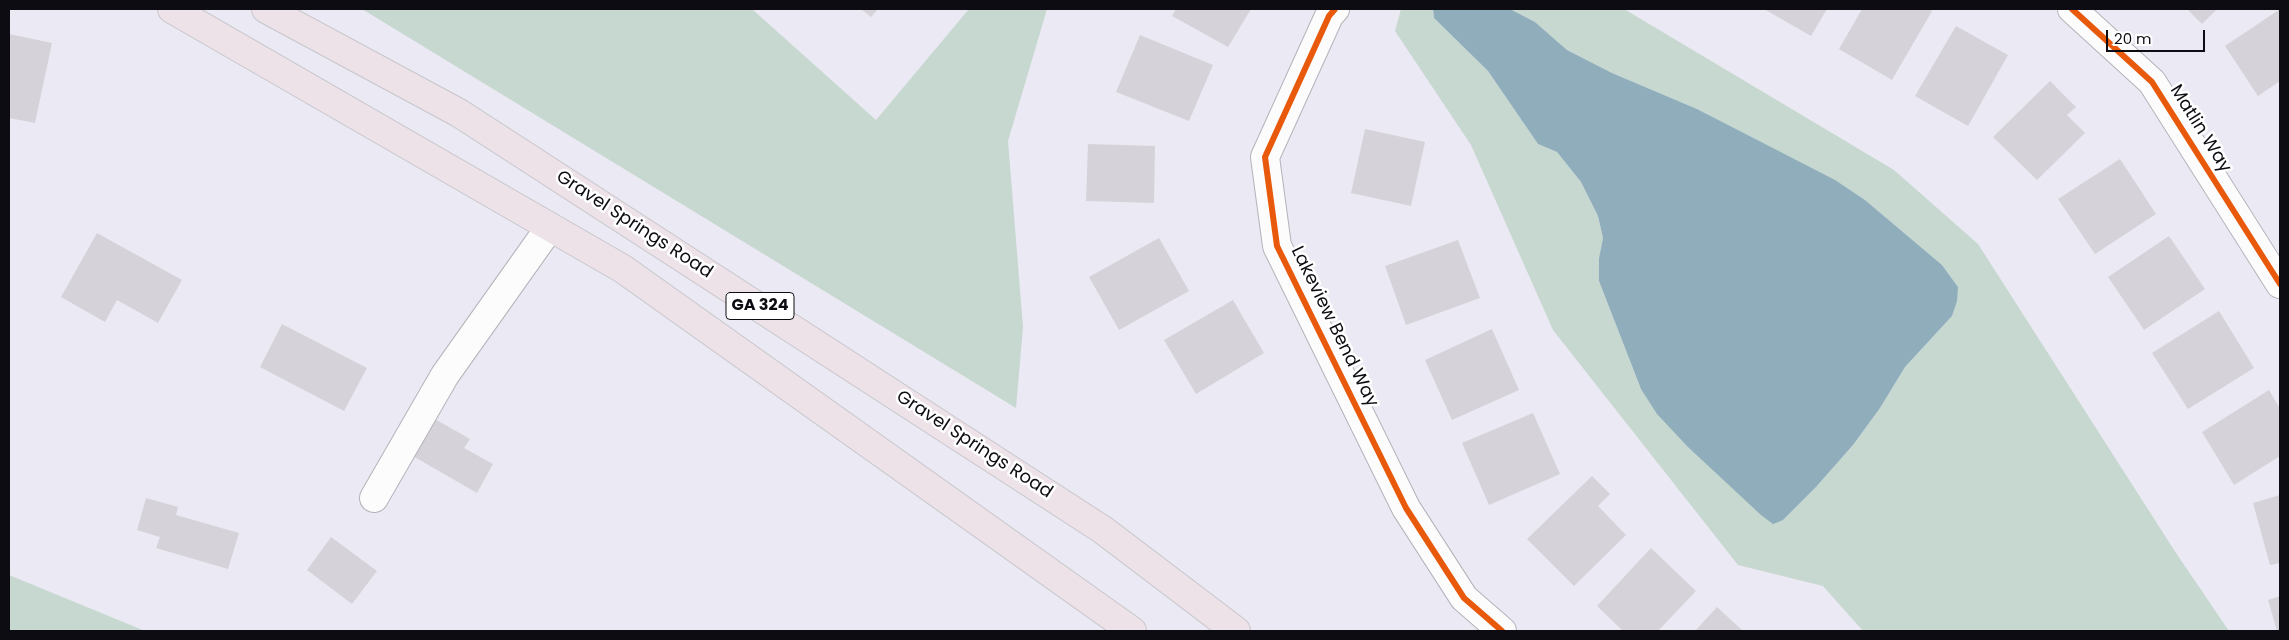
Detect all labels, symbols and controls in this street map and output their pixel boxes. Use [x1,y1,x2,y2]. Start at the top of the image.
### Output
scale bar [2109,20,2208,52]
text: 20 m [2114,28,2152,49]
street label: Matlin Way [2165,81,2235,177]
street label: Gravel Springs Road [552,166,716,284]
street label: Lakeview Bend Way [1286,243,1382,411]
road number: GA 324 [726,292,794,320]
street label: Gravel Springs Road [892,386,1056,504]

